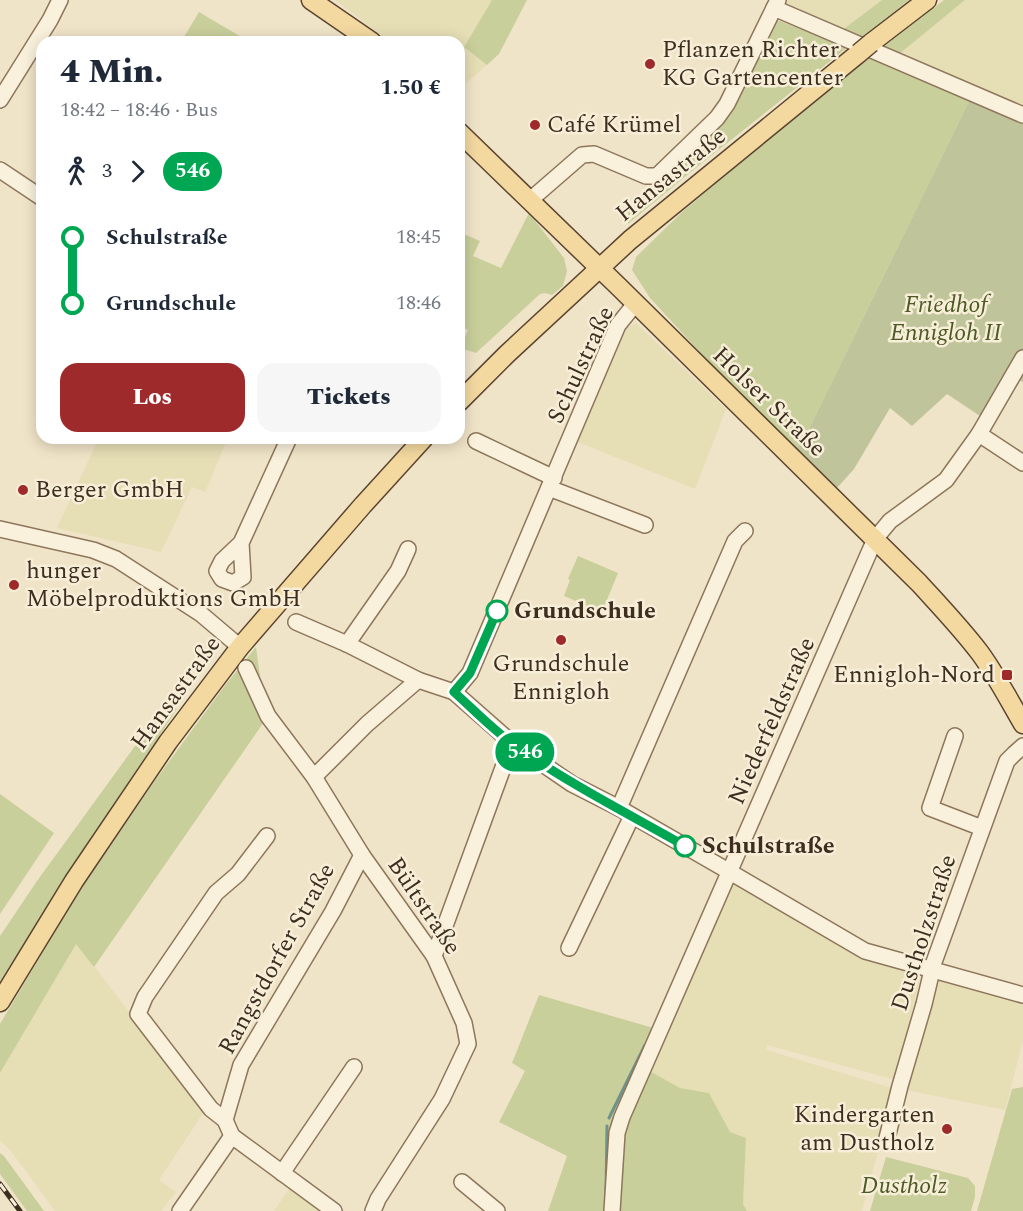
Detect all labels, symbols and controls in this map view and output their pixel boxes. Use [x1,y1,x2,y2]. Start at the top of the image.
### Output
place label: Pflanzen Richter KG Gartencenter [662,32,843,96]
text: 4 Min. [60,47,164,97]
marker: Pflanzen Richter KG Gartencenter [643,57,657,71]
text: 1.50 € [380,71,441,104]
text: 18:42 – 18:46 · Bus [60,95,218,125]
place label: Café Krümel [547,107,681,143]
marker: Café Krümel [528,118,542,132]
street label: Hansastraße [608,119,734,231]
icon: walk [60,155,93,188]
icon: forward [121,155,154,188]
text: 546 [175,155,210,187]
text: 3 [102,156,112,186]
text: Schulstraße [106,221,228,254]
text: 18:45 [396,222,441,252]
text: Grundschule [106,287,236,320]
park label: Friedhof Ennigloh II [890,287,1002,351]
text: 18:46 [396,288,441,318]
street label: Schulstraße [538,300,624,430]
street label: Holser Straße [704,338,834,466]
button: Los [60,363,245,432]
button: Tickets [257,363,441,432]
place label: Berger GmbH [35,472,184,508]
marker: Berger GmbH [16,483,30,497]
place label: hunger Möbelproduktions GmbH [26,553,301,617]
marker: hunger Möbelproduktions GmbH [7,578,21,592]
place label: Grundschule [514,593,656,629]
marker: Grundschule [486,600,508,622]
street label: Hansastraße [122,628,230,758]
street label: Niederfeldstraße [719,632,825,810]
marker: Grundschule Ennigloh [554,633,568,647]
place label: Grundschule Ennigloh [493,646,629,710]
place label: Ennigloh-Nord [833,657,995,693]
marker: Ennigloh-Nord [1000,668,1014,682]
line badge: 546 [490,732,560,771]
text: 546 [507,736,543,768]
place label: Schulstraße [702,828,835,864]
marker: Schulstraße [674,835,696,857]
street label: Bültstraße [378,850,470,962]
street label: Dustholzstraße [882,850,966,1016]
street label: Rangstdorfer Straße [209,857,345,1061]
place label: Kindergarten am Dustholz [794,1097,935,1161]
marker: Kindergarten am Dustholz [940,1122,954,1136]
park label: Dustholz [861,1168,947,1204]

